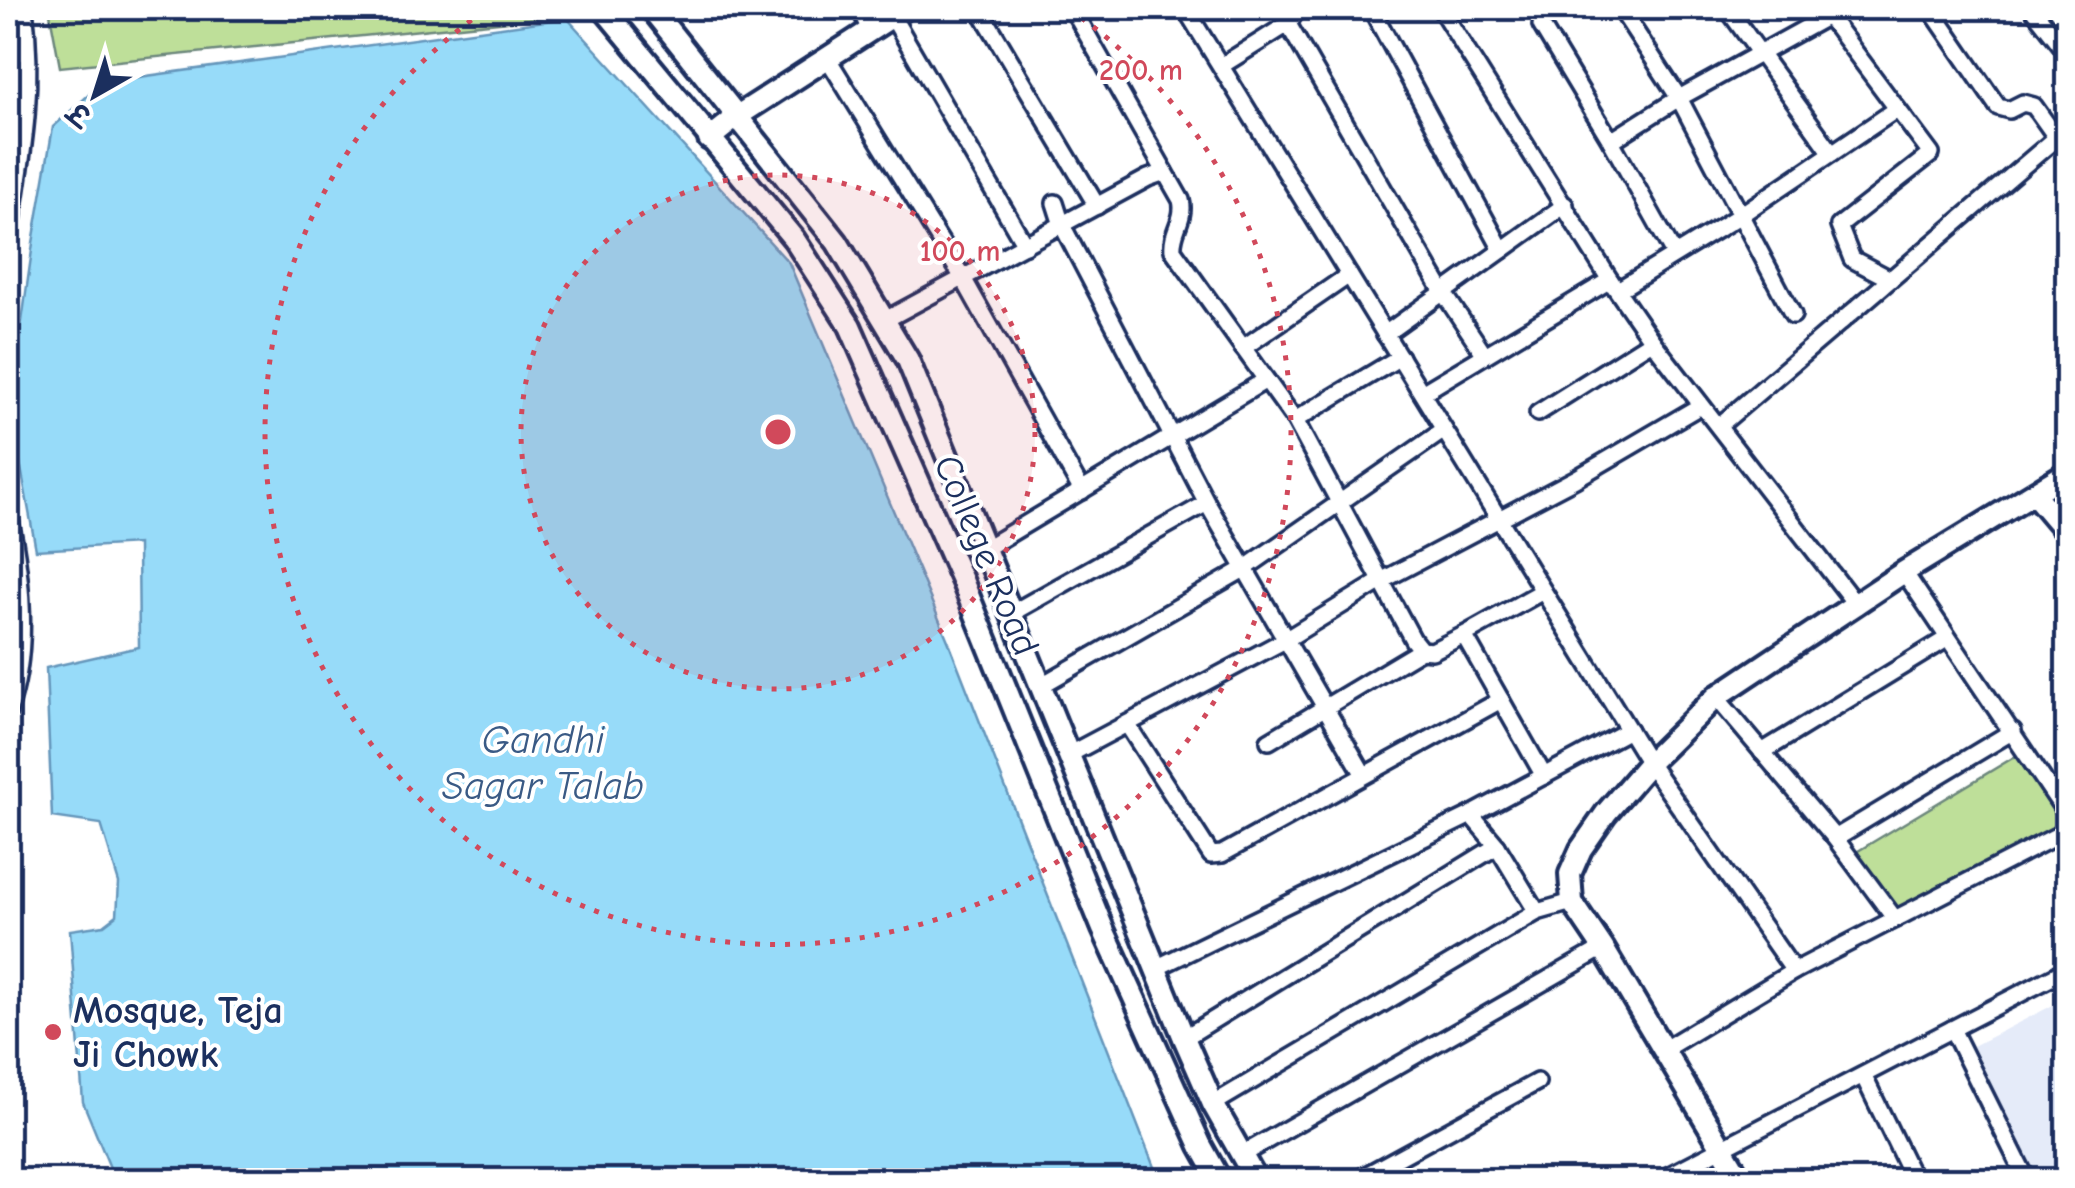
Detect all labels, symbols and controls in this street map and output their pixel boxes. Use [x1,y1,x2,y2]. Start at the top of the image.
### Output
north arrow [45,45,145,145]
text: 200 m [1099,53,1183,88]
text: उ [61,94,100,134]
text: 100 m [920,234,1000,269]
centre of rings [760,414,796,450]
street label: College Road [924,449,1048,662]
water label: Gandhi Sagar Talab [442,717,644,809]
place label: Mosque, Teja Ji Chowk [73,989,283,1077]
marker: Mosque, Teja Ji Chowk [42,1021,64,1043]

